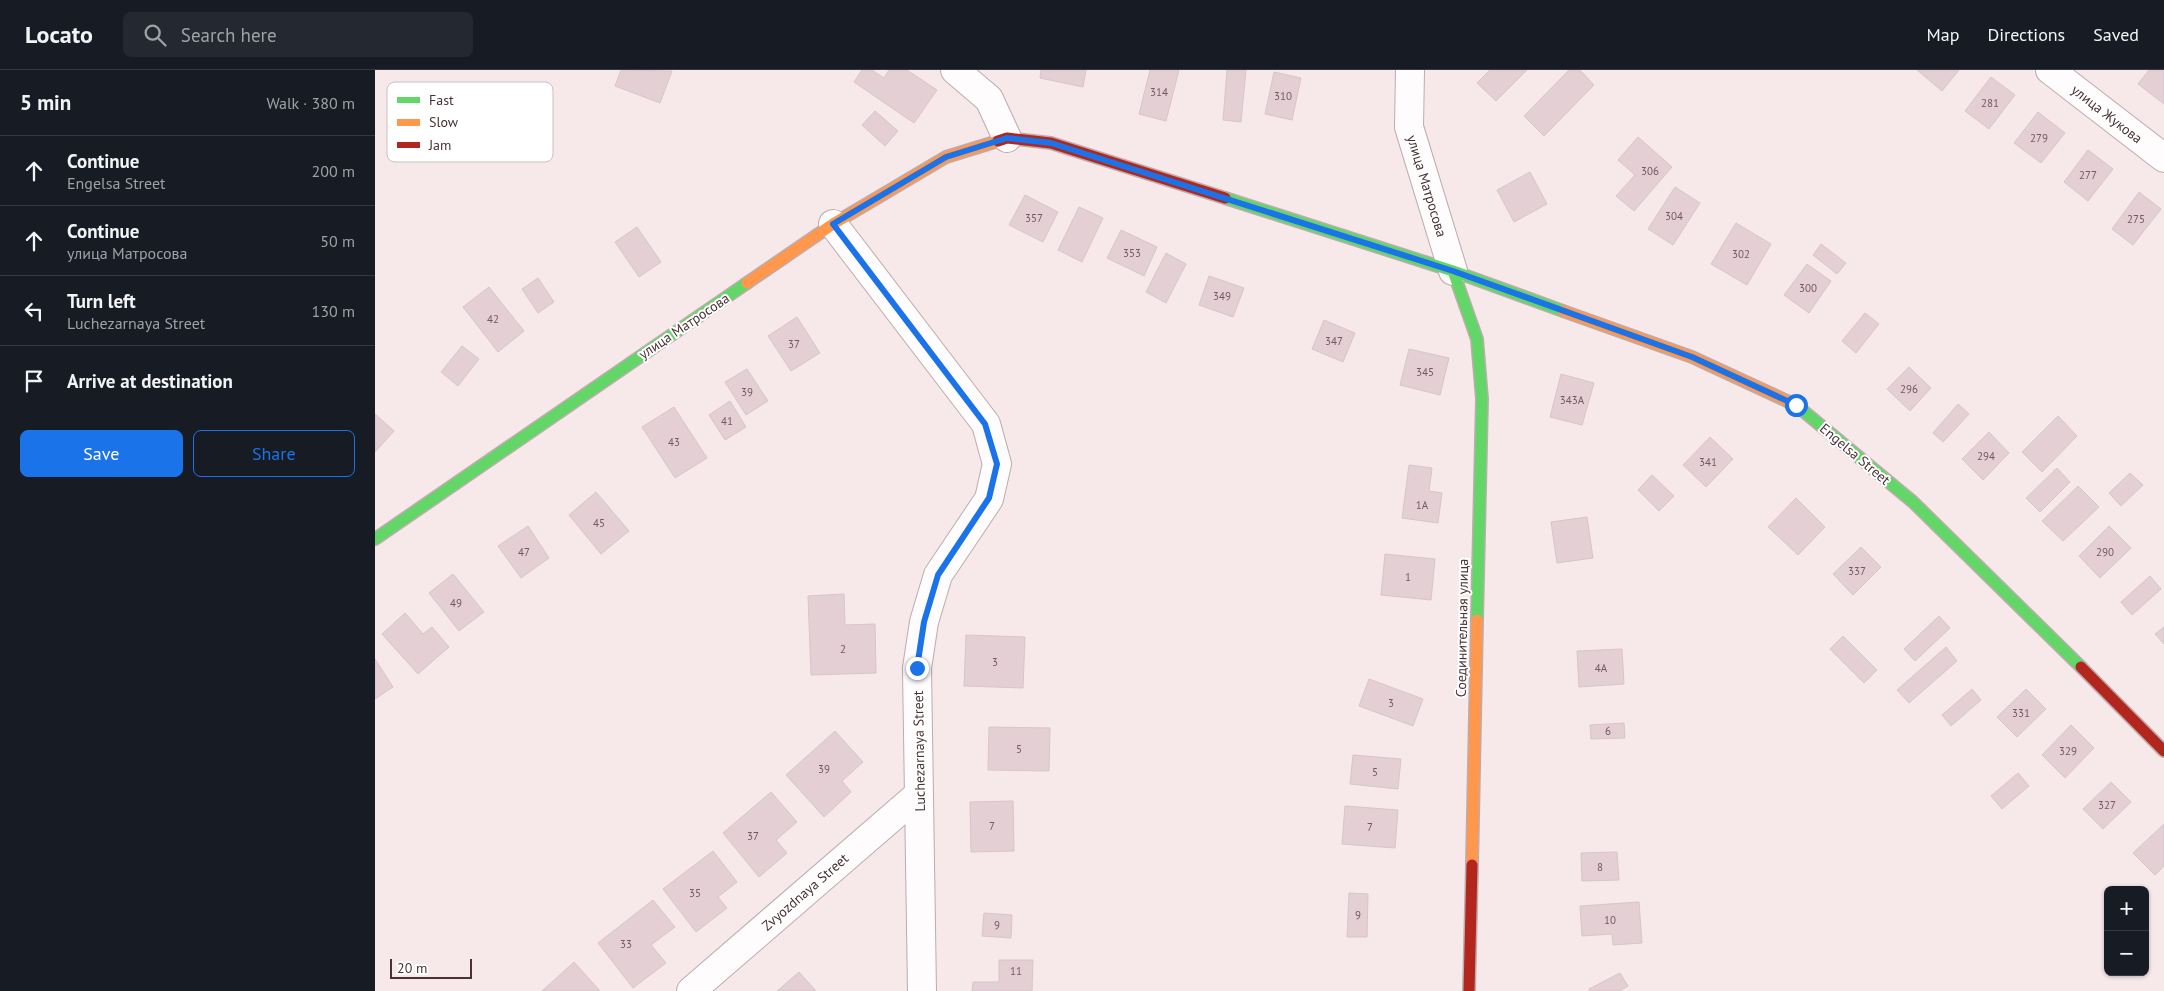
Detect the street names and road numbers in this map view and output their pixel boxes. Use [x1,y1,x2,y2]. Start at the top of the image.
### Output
street label: улица Жукова [2068,81,2146,147]
street label: улица Матросова [1403,133,1451,239]
street label: улица Матросова [635,289,733,363]
street label: Engelsa Street [1816,419,1894,489]
street label: Соединительная улица [1452,559,1472,697]
street label: Luchezarnaya Street [909,690,929,812]
street label: Zvyozdnaya Street [758,849,852,935]

